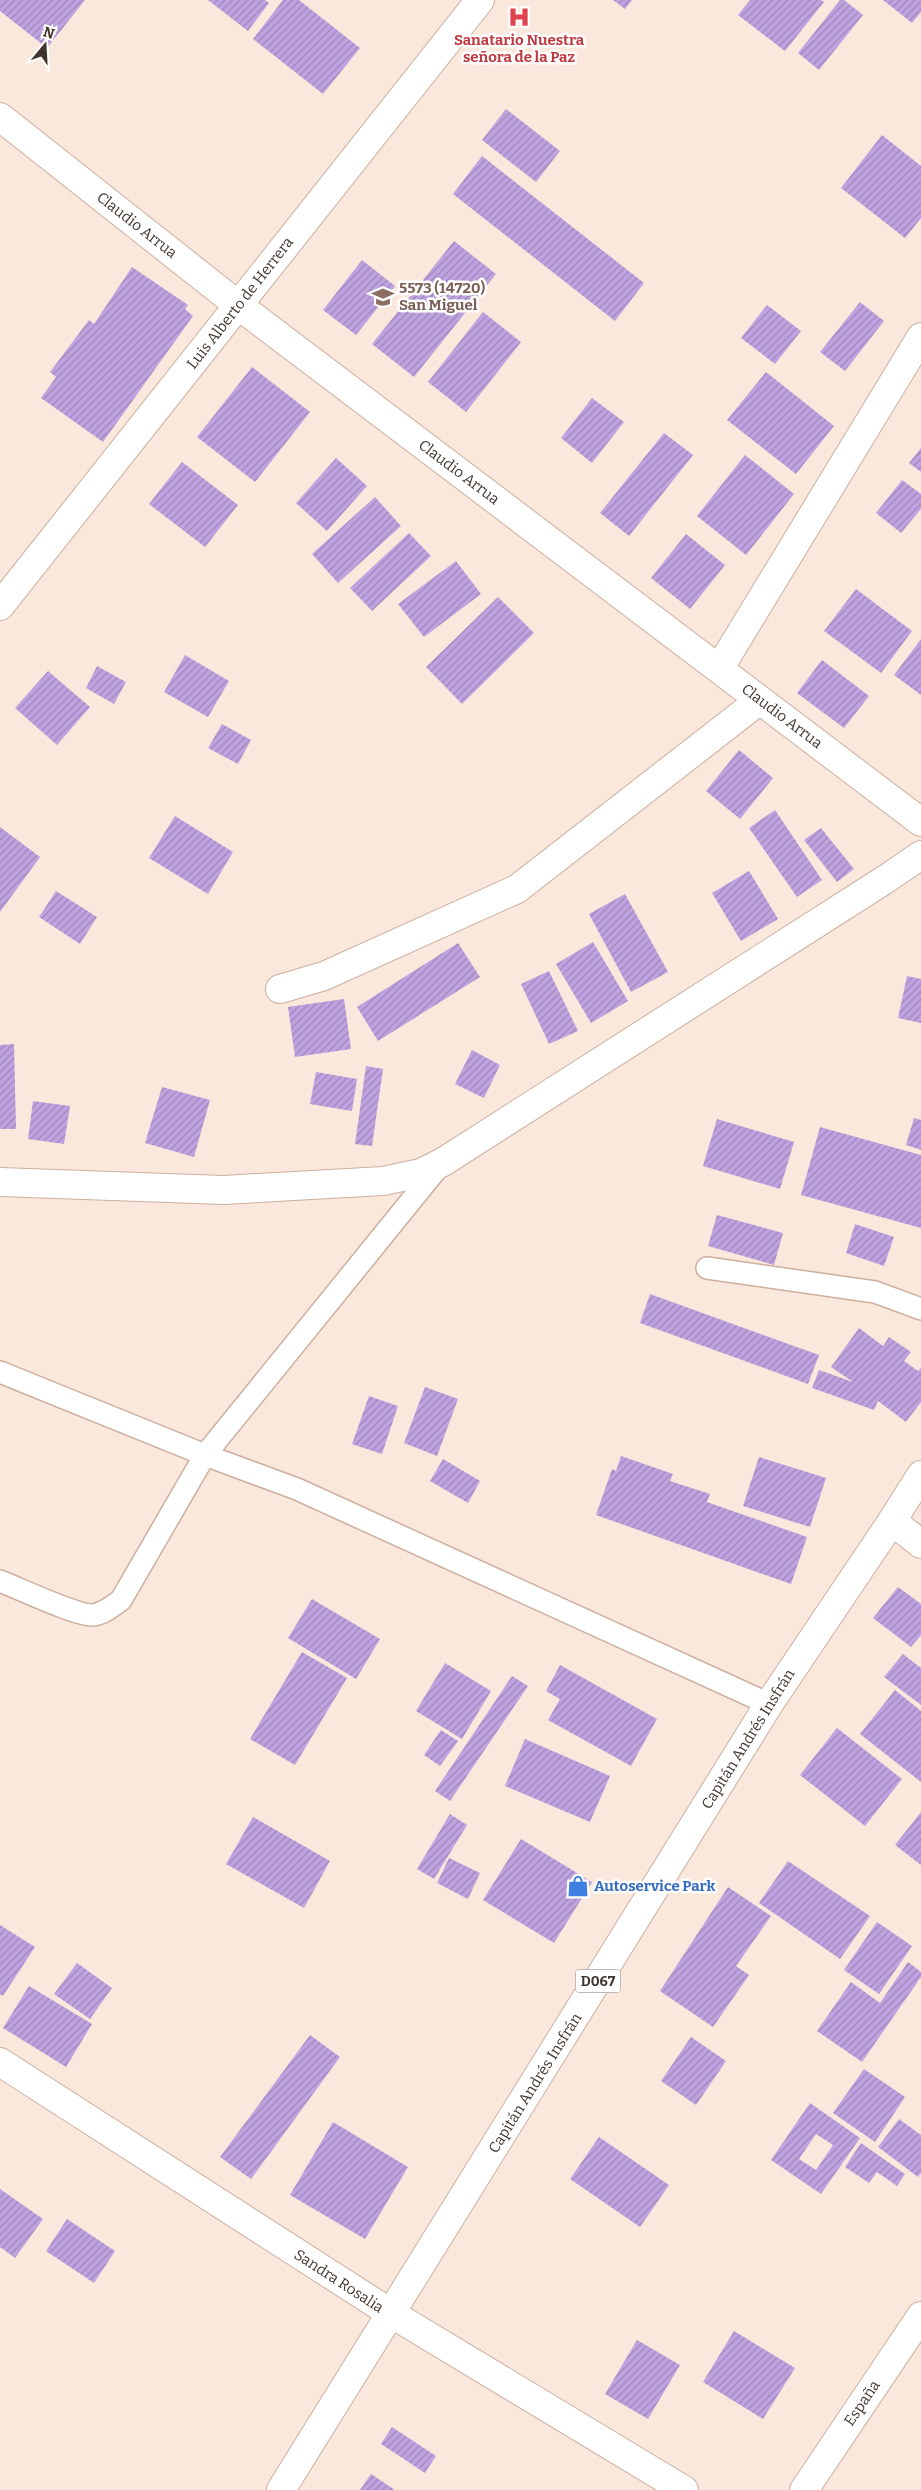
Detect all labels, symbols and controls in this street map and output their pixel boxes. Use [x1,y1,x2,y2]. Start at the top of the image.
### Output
hospital icon: Sanatario Nuestra señora de la Paz [506,4,532,30]
north arrow [20,20,70,70]
text: N [41,23,57,43]
place label: Sanatario Nuestra señora de la Paz [454,31,585,66]
street label: Claudio Arrua [93,188,181,262]
street label: Luis Alberto de Herrera [183,233,297,373]
place label: 5573 (14720) San Miguel [399,279,485,314]
school or university icon: 5573 (14720) San Miguel [370,284,396,310]
street label: Claudio Arrua [415,436,503,508]
street label: Claudio Arrua [738,680,826,752]
street label: Capitán Andrés Insfrán [698,1665,799,1812]
shop icon: Autoservice Park [565,1873,591,1899]
place label: Autoservice Park [594,1877,715,1895]
road number: D067 [576,1970,620,1992]
street label: Capitán Andrés Insfrán [485,2009,586,2156]
street label: Sandra Rosalia [291,2245,387,2317]
street label: España [840,2377,884,2429]

